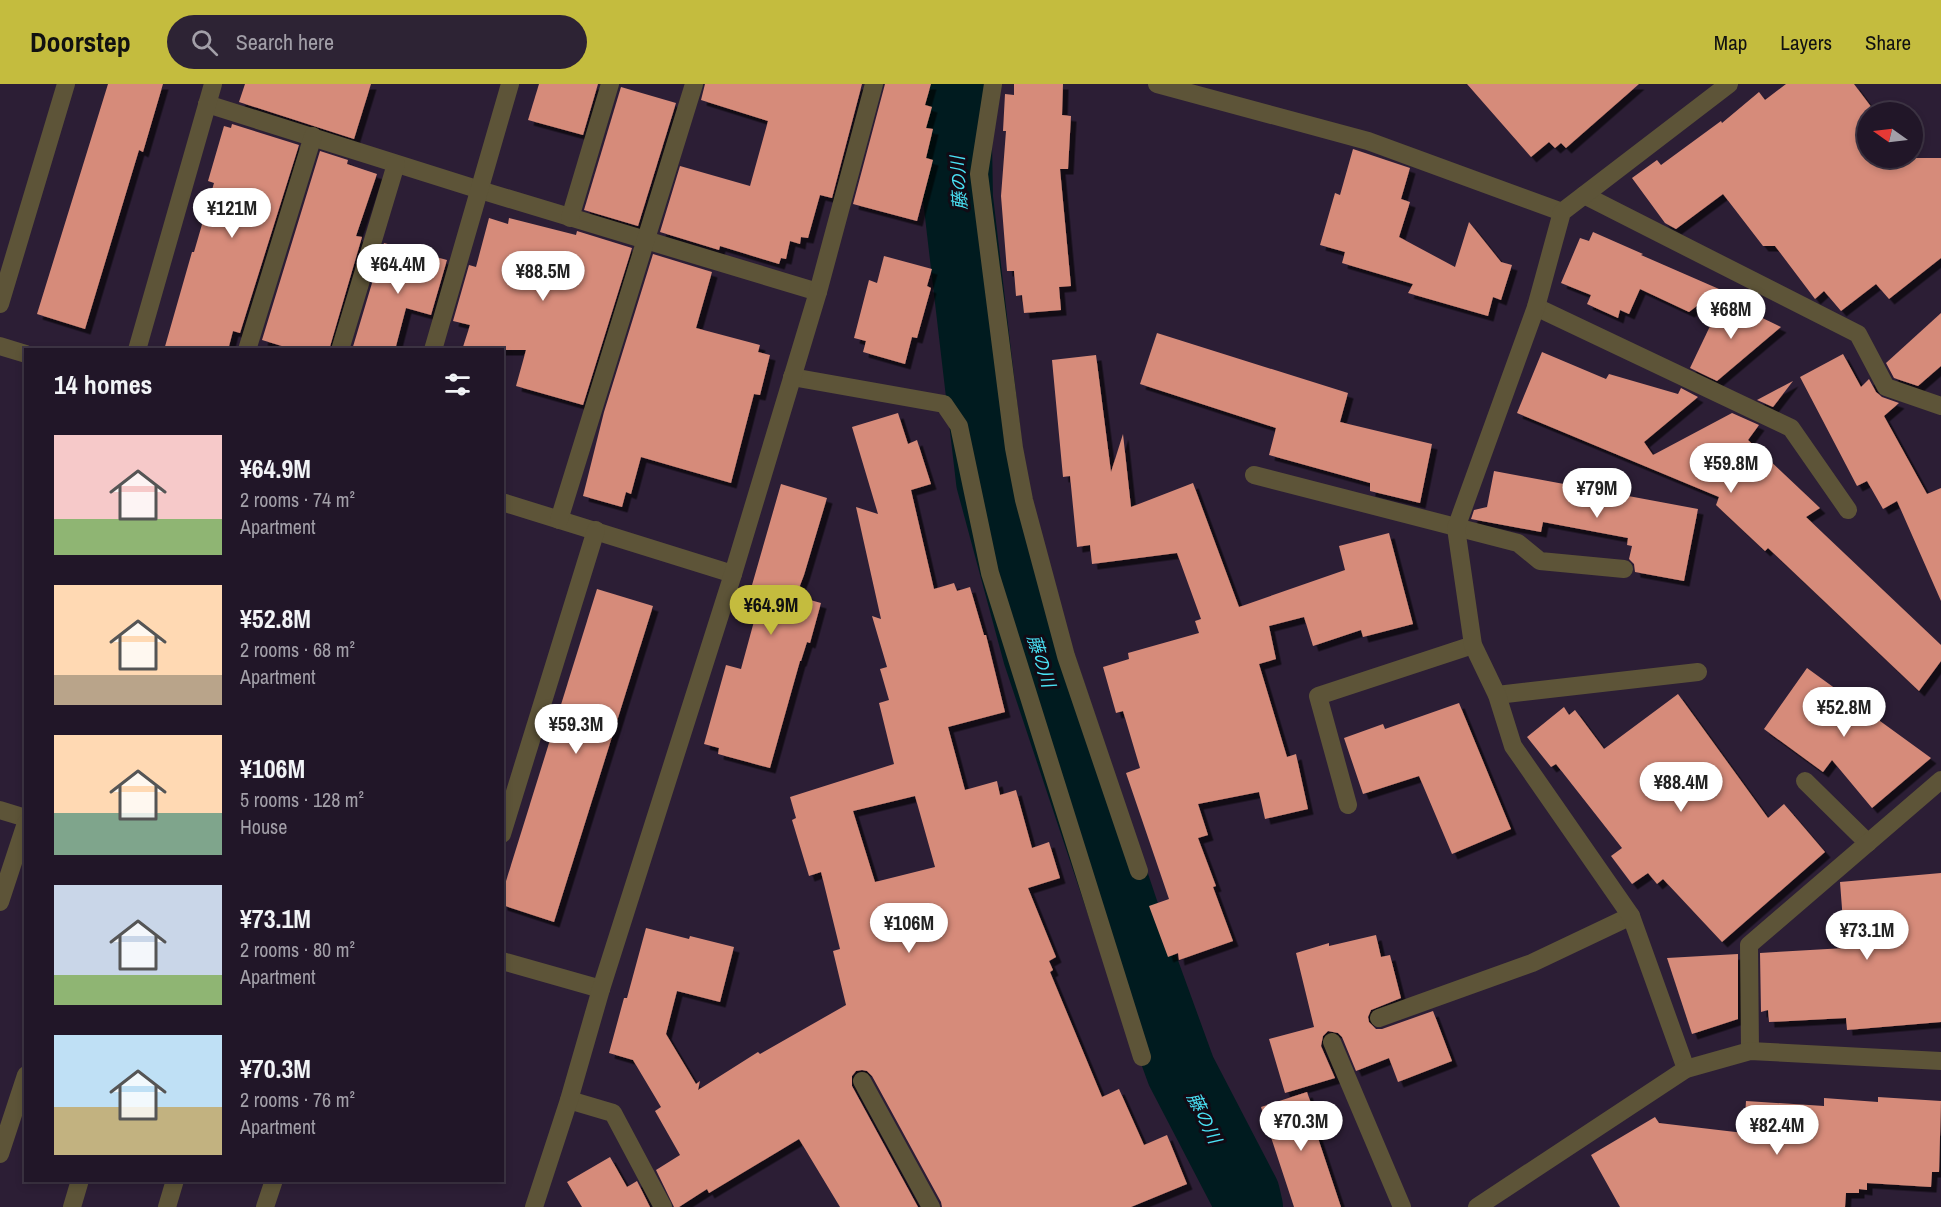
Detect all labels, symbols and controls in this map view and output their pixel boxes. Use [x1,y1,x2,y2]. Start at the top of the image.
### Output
search box [167,15,587,69]
text: Doorstep [30,23,131,61]
icon: search [188,26,221,59]
text: Search here [236,27,334,57]
text: Map [1714,28,1747,57]
text: Layers [1780,28,1832,57]
text: Share [1865,28,1911,57]
north arrow [1857,102,1923,168]
map controls [1857,102,1923,168]
water label: 藤の川 [945,153,972,211]
pin: ¥121M [190,188,274,239]
text: ¥121M [207,194,257,221]
pin: ¥64.4M [349,244,447,295]
text: ¥64.4M [371,250,425,277]
pin: ¥88.5M [494,251,592,302]
text: ¥88.5M [516,257,570,284]
pin: ¥68M [1695,289,1767,340]
text: ¥68M [1710,295,1752,322]
text: 14 homes [54,367,152,402]
icon: filters [441,368,474,401]
pin: ¥59.8M [1682,443,1780,494]
text: ¥59.8M [1704,449,1758,476]
text: ¥64.9M [240,451,311,486]
icon: home [102,459,174,531]
pin: ¥79M [1561,468,1633,519]
text: ¥79M [1576,474,1618,501]
text: 2 rooms · 74 m² [240,486,355,513]
text: Apartment [240,513,316,540]
pin: ¥64.9M [722,585,820,636]
text: ¥64.9M [744,591,798,618]
text: ¥52.8M [240,601,311,636]
icon: home [102,609,174,681]
water label: 藤の川 [1022,631,1062,692]
text: 2 rooms · 68 m² [240,636,355,663]
text: Apartment [240,663,316,690]
pin: ¥52.8M [1795,687,1893,738]
text: ¥52.8M [1817,693,1871,720]
pin: ¥59.3M [527,704,625,755]
text: ¥59.3M [549,710,603,737]
text: ¥106M [240,751,305,786]
icon: home [102,759,174,831]
pin: ¥88.4M [1632,762,1730,813]
text: ¥88.4M [1654,768,1708,795]
text: 5 rooms · 128 m² [240,786,364,813]
text: House [240,813,287,840]
text: ¥73.1M [240,901,311,936]
pin: ¥106M [867,903,951,954]
icon: home [102,909,174,981]
text: ¥106M [884,909,934,936]
pin: ¥73.1M [1818,910,1916,961]
text: ¥73.1M [1840,916,1894,943]
text: 2 rooms · 80 m² [240,936,355,963]
text: Apartment [240,963,316,990]
text: ¥70.3M [240,1051,311,1086]
icon: home [102,1059,174,1131]
text: 2 rooms · 76 m² [240,1086,355,1113]
water label: 藤の川 [1181,1088,1228,1149]
pin: ¥70.3M [1252,1101,1350,1152]
pin: ¥82.4M [1728,1105,1826,1156]
text: ¥70.3M [1274,1107,1328,1134]
text: ¥82.4M [1750,1111,1804,1138]
text: Apartment [240,1113,316,1140]

